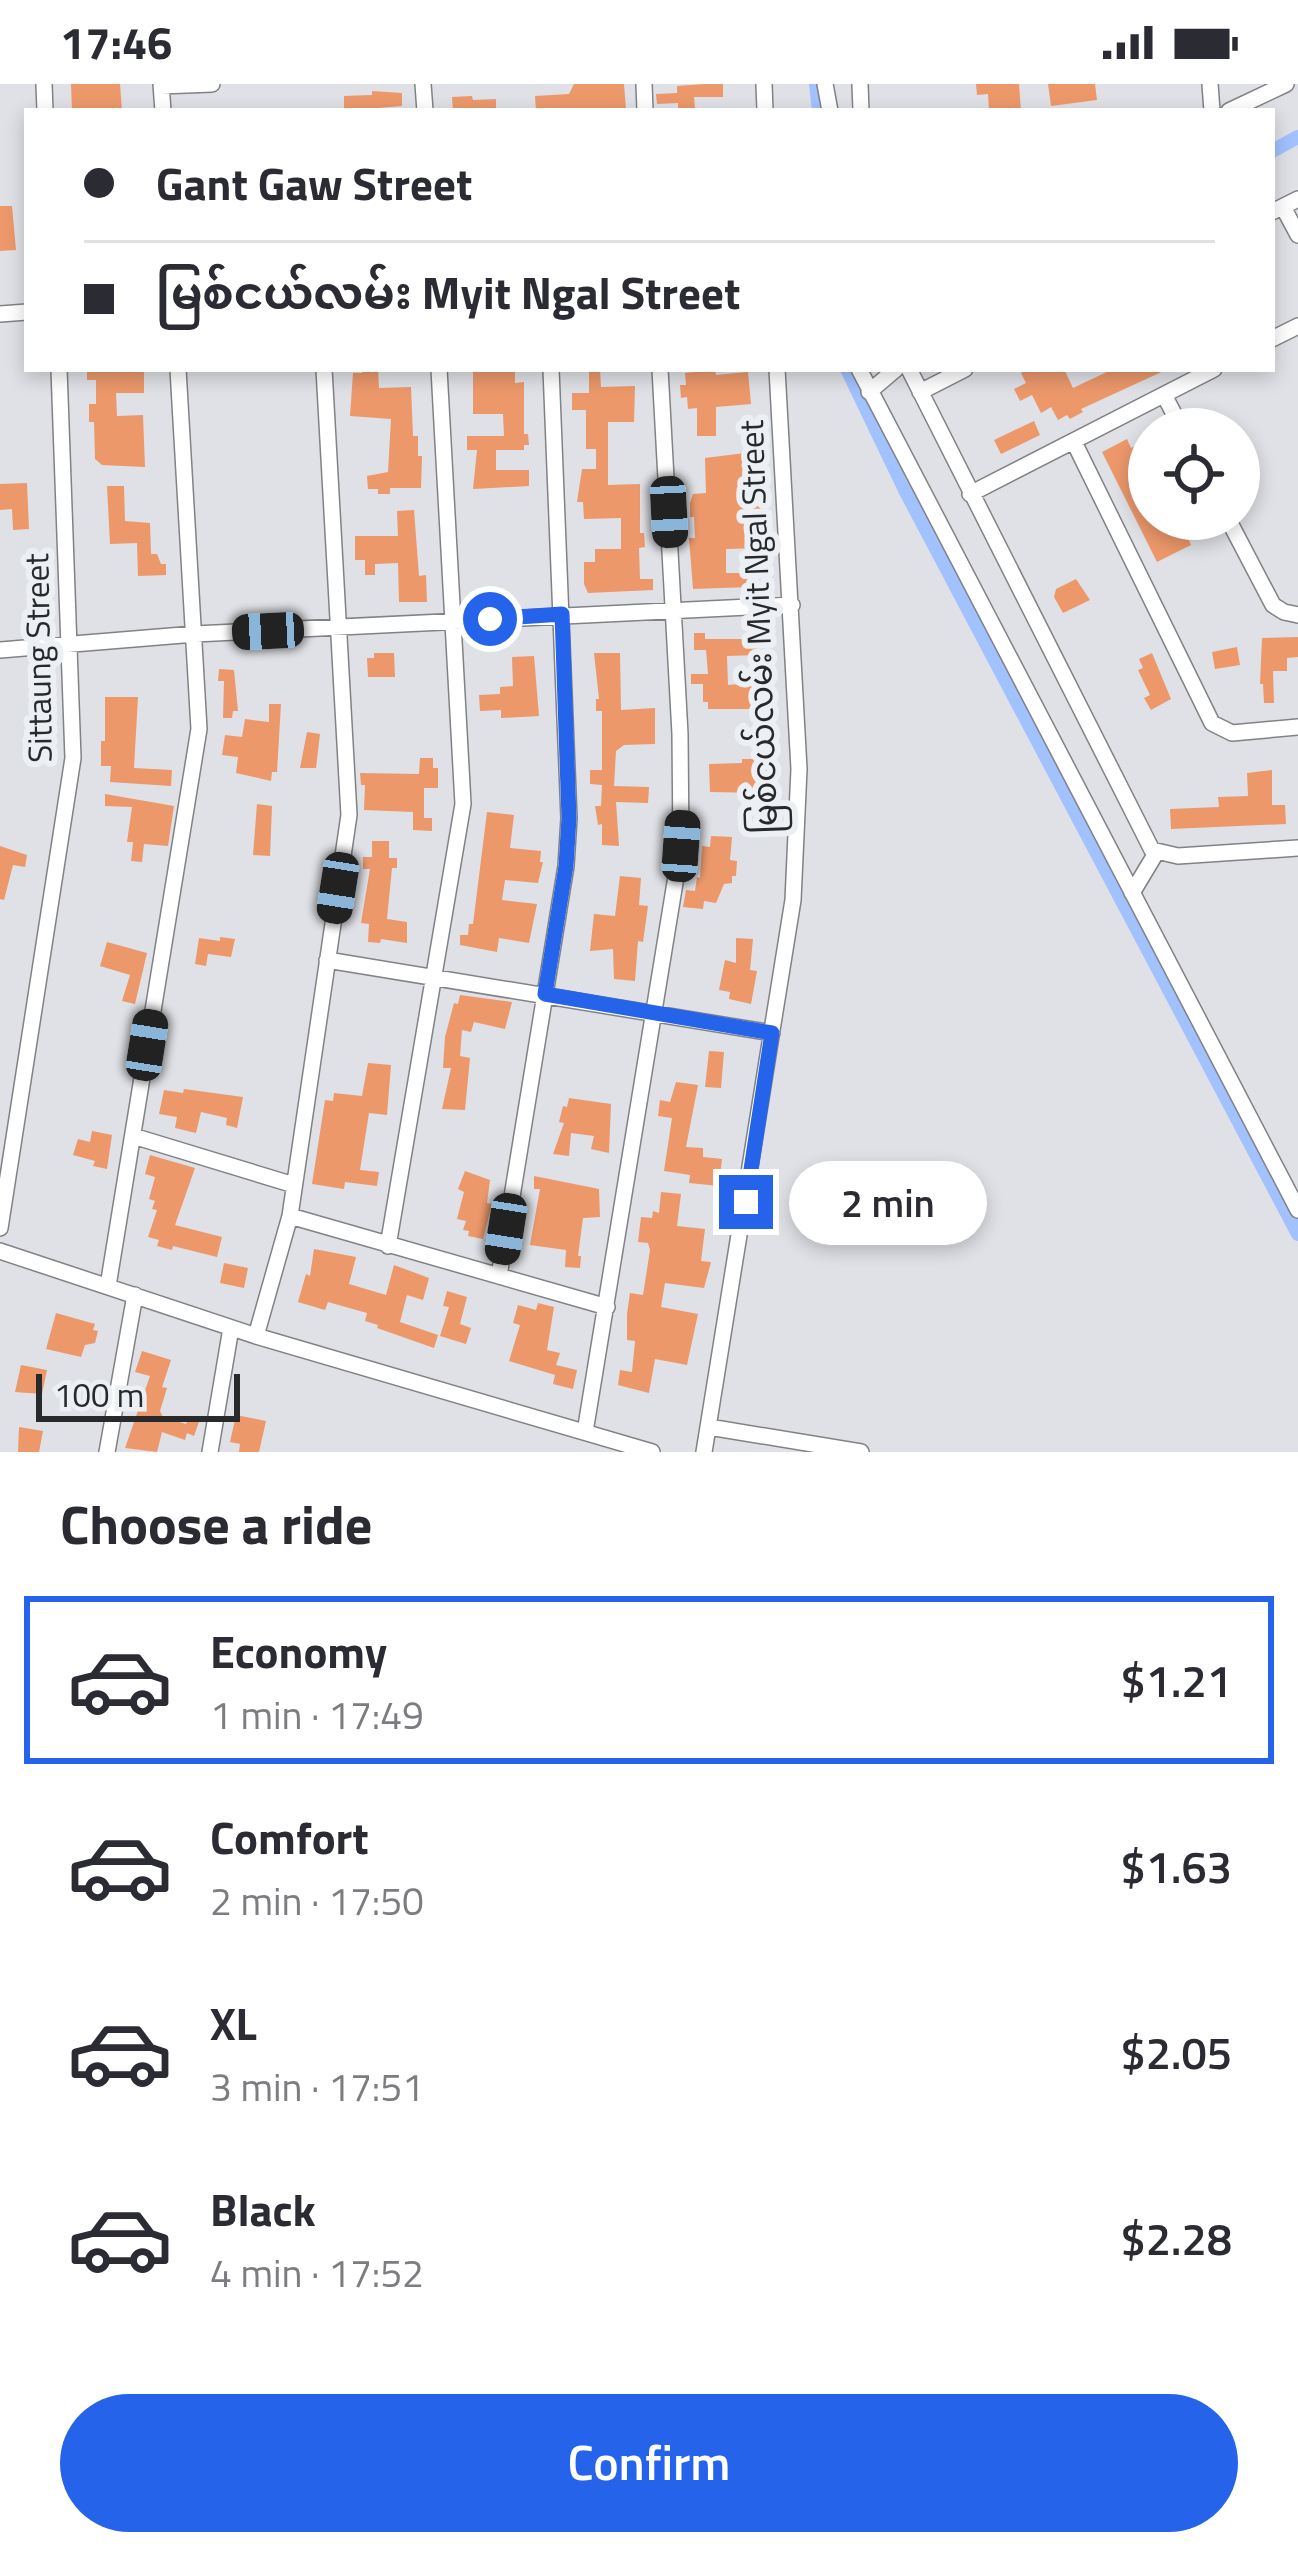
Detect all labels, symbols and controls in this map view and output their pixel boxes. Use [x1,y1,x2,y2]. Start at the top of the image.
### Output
text: 17:46 [60,8,172,76]
text: Gant Gaw Street [156,149,472,217]
text: မြစ်ငယ်လမ်း Myit Ngal Street [156,258,740,326]
map controls [1128,408,1260,540]
button: locate [1128,408,1260,540]
street label: မြစ်ငယ်လမ်း Myit Ngal Street [726,419,792,835]
car [649,475,689,549]
street label: Sittaung Street [11,552,65,763]
route start [463,592,517,646]
car [231,611,305,651]
car [661,809,701,883]
car [315,850,361,926]
car [124,1007,170,1083]
callout: 2 min [788,1160,986,1244]
text: 2 min [841,1173,935,1232]
route end [719,1175,773,1229]
car [483,1191,529,1267]
scale bar [36,1368,240,1421]
text: 100 m [54,1370,144,1420]
text: Choose a ride [60,1483,372,1565]
text: Economy [210,1617,387,1685]
icon: car [66,1626,174,1734]
text: $1.21 [1120,1646,1232,1714]
text: 1 min · 17:49 [210,1685,424,1744]
text: Comfort [210,1803,369,1871]
icon: car [66,1812,174,1920]
text: $1.63 [1120,1832,1232,1900]
text: 2 min · 17:50 [210,1871,424,1930]
text: XL [210,1989,257,2057]
icon: car [66,1998,174,2106]
text: $2.05 [1120,2018,1232,2086]
text: 3 min · 17:51 [210,2057,424,2116]
text: Black [210,2175,316,2243]
icon: car [66,2184,174,2292]
text: $2.28 [1120,2204,1232,2272]
text: 4 min · 17:52 [210,2243,424,2302]
button: Confirm [60,2394,1238,2532]

